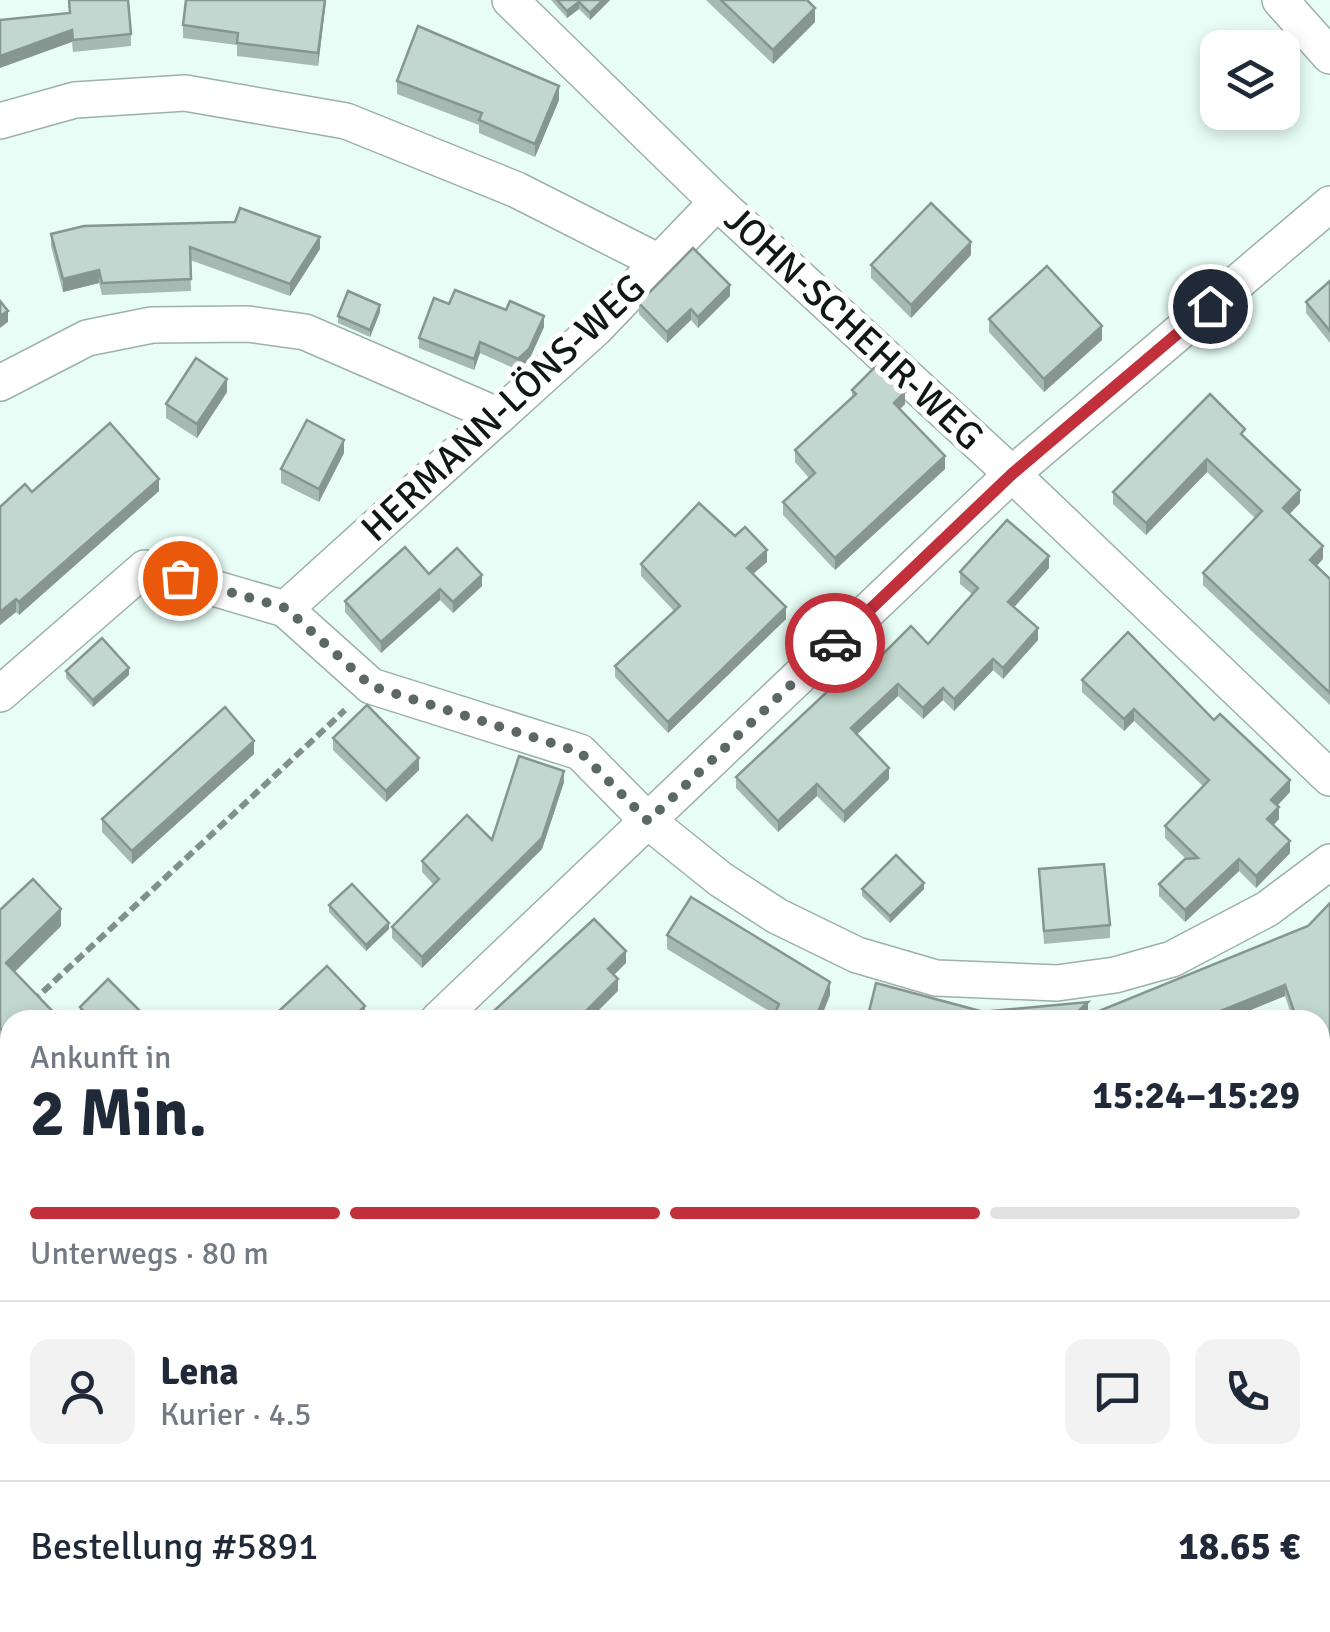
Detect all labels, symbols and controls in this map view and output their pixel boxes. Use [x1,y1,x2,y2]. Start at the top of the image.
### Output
map controls [1200,30,1300,130]
button: layers [1200,30,1300,130]
street label: JOHN-SCHEHR-WEG [715,196,993,460]
street label: HERMANN-LÖNS-WEG [351,264,655,552]
pin [1168,264,1253,349]
icon: home [1183,279,1238,334]
pin [138,536,223,621]
icon: bag [153,551,208,606]
courier [785,593,885,693]
icon: car [808,616,863,671]
text: Ankunft in [30,1038,172,1077]
text: 15:24–15:29 [1092,1072,1300,1119]
text: 2 Min. [30,1074,207,1154]
text: Unterwegs · 80 m [30,1234,269,1273]
button: person [30,1339,135,1444]
button: chat [1065,1339,1170,1444]
button: phone [1195,1339,1300,1444]
text: Lena [160,1348,239,1395]
text: Kurier · 4.5 [160,1395,312,1434]
text: Bestellung #5891 [30,1523,319,1570]
text: 18.65 € [1178,1523,1300,1570]

